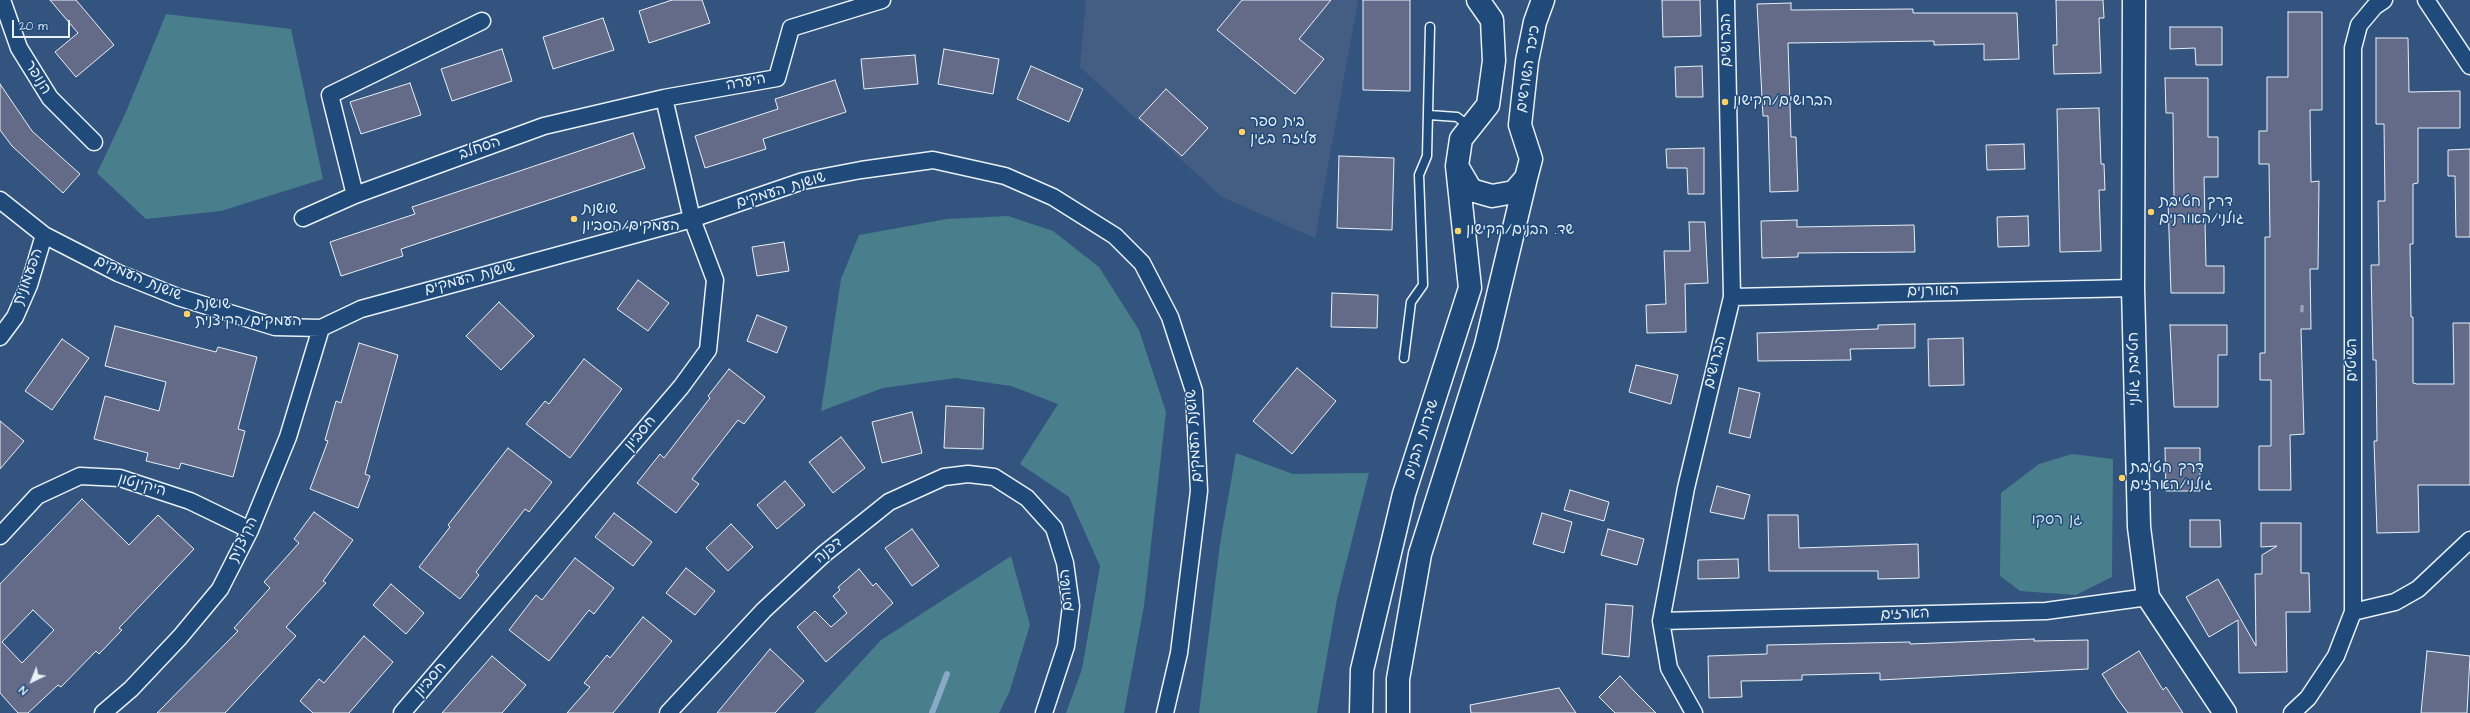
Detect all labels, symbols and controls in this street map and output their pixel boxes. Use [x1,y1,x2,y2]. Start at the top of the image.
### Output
scale bar [14,12,72,38]
street label: הברושים [1718,13,1736,67]
text: 20 m [19,18,48,35]
street label: כיכר השורשים [1513,24,1545,114]
street label: הנופר [20,58,54,98]
street label: היערה [725,71,767,95]
place label: הברושים/הקישון [1733,93,1833,111]
marker: הברושים/הקישון [1720,97,1730,107]
place label: בית ספר עליזה בגין [1250,114,1317,149]
marker: בית ספר עליזה בגין [1237,127,1247,137]
street label: הסחלב [457,133,503,165]
street label: שושנת העמקים [734,169,828,213]
place label: דרך חטיבת גולני/האורנים [2159,194,2244,229]
place label: שושנת העמקים/הסביון [582,201,680,236]
marker: דרך חטיבת גולני/האורנים [2146,207,2156,217]
marker: שושנת העמקים/הסביון [569,214,579,224]
place label: שד. הבנים/הקישון [1466,222,1574,240]
marker: שד. הבנים/הקישון [1453,226,1463,236]
street label: הפעמונית [10,246,48,308]
street label: שושנת העמקים [92,253,184,305]
street label: שושנת העמקים [423,258,517,300]
street label: האורנים [1907,283,1959,301]
place label: שושנת העמקים/הקיצנית [195,296,302,331]
house number: 11 [2300,301,2304,317]
marker: שושנת העמקים/הקיצנית [182,309,192,319]
street label: חטיבת גולני [2125,332,2145,406]
street label: הברושים [1701,334,1731,390]
street label: השיטים [2344,338,2362,382]
street label: שושנת העמקים [1183,389,1207,483]
street label: שדרות הבנים [1401,397,1443,481]
street label: חסביון [621,413,661,455]
place label: דרך חטיבת גולני/הארזים [2130,460,2213,495]
street label: היקינטון [116,471,168,501]
marker: דרך חטיבת גולני/הארזים [2117,473,2127,483]
park label: גן רסקו [2031,512,2083,530]
street label: הקיצנית [225,514,263,566]
street label: דפנה [811,534,847,568]
street label: השוהם [1056,568,1078,612]
street label: הארזים [1880,605,1930,625]
street label: חסביון [411,659,451,701]
north arrow [12,661,52,701]
text: N [16,682,31,698]

